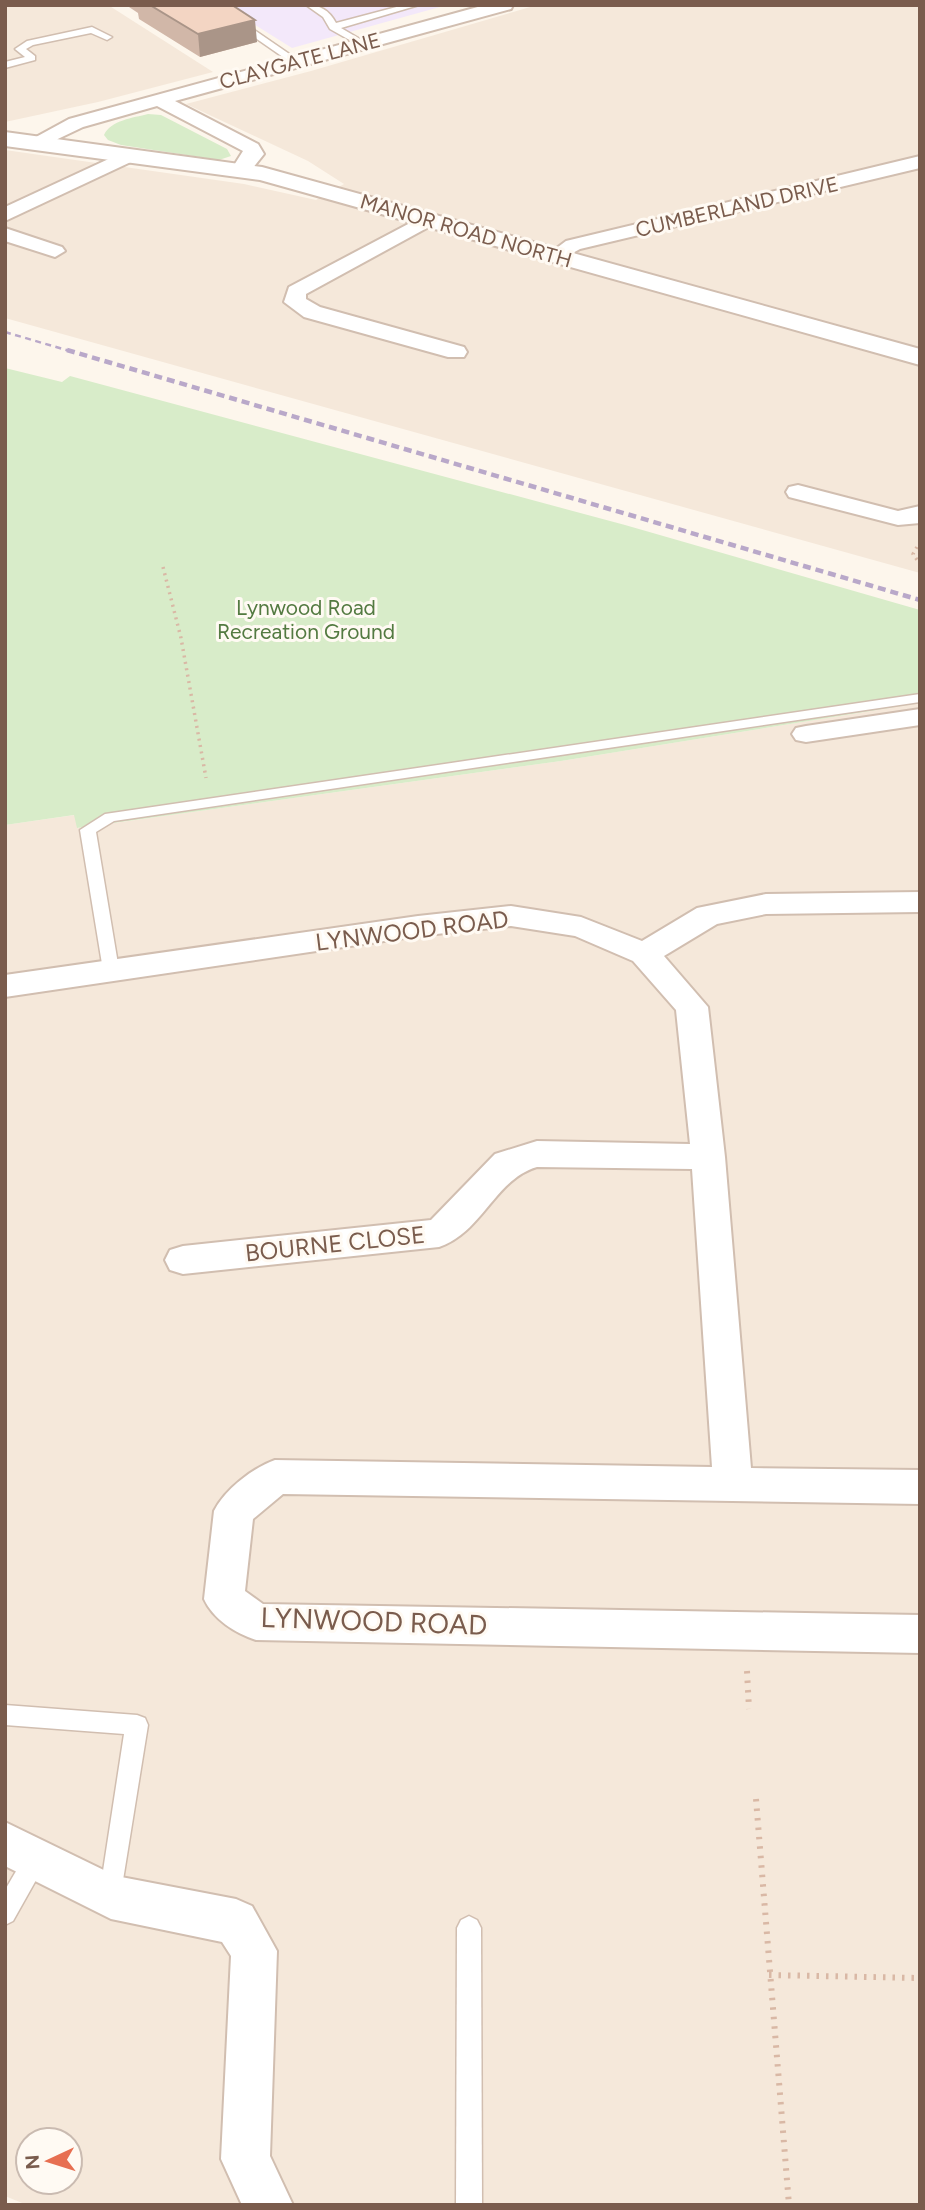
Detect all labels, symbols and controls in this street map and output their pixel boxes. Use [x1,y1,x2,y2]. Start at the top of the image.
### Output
street label: CLAYGATE LANE [217,27,383,94]
street label: CUMBERLAND DRIVE [633,171,841,242]
street label: MANOR ROAD NORTH [357,188,575,273]
park label: Lynwood Road Recreation Ground [217,595,395,644]
street label: LYNWOOD ROAD [314,904,510,957]
street label: BOURNE CLOSE [243,1220,426,1267]
street label: LYNWOOD ROAD [260,1600,488,1642]
north arrow [14,2126,84,2196]
text: N [21,2154,45,2170]

